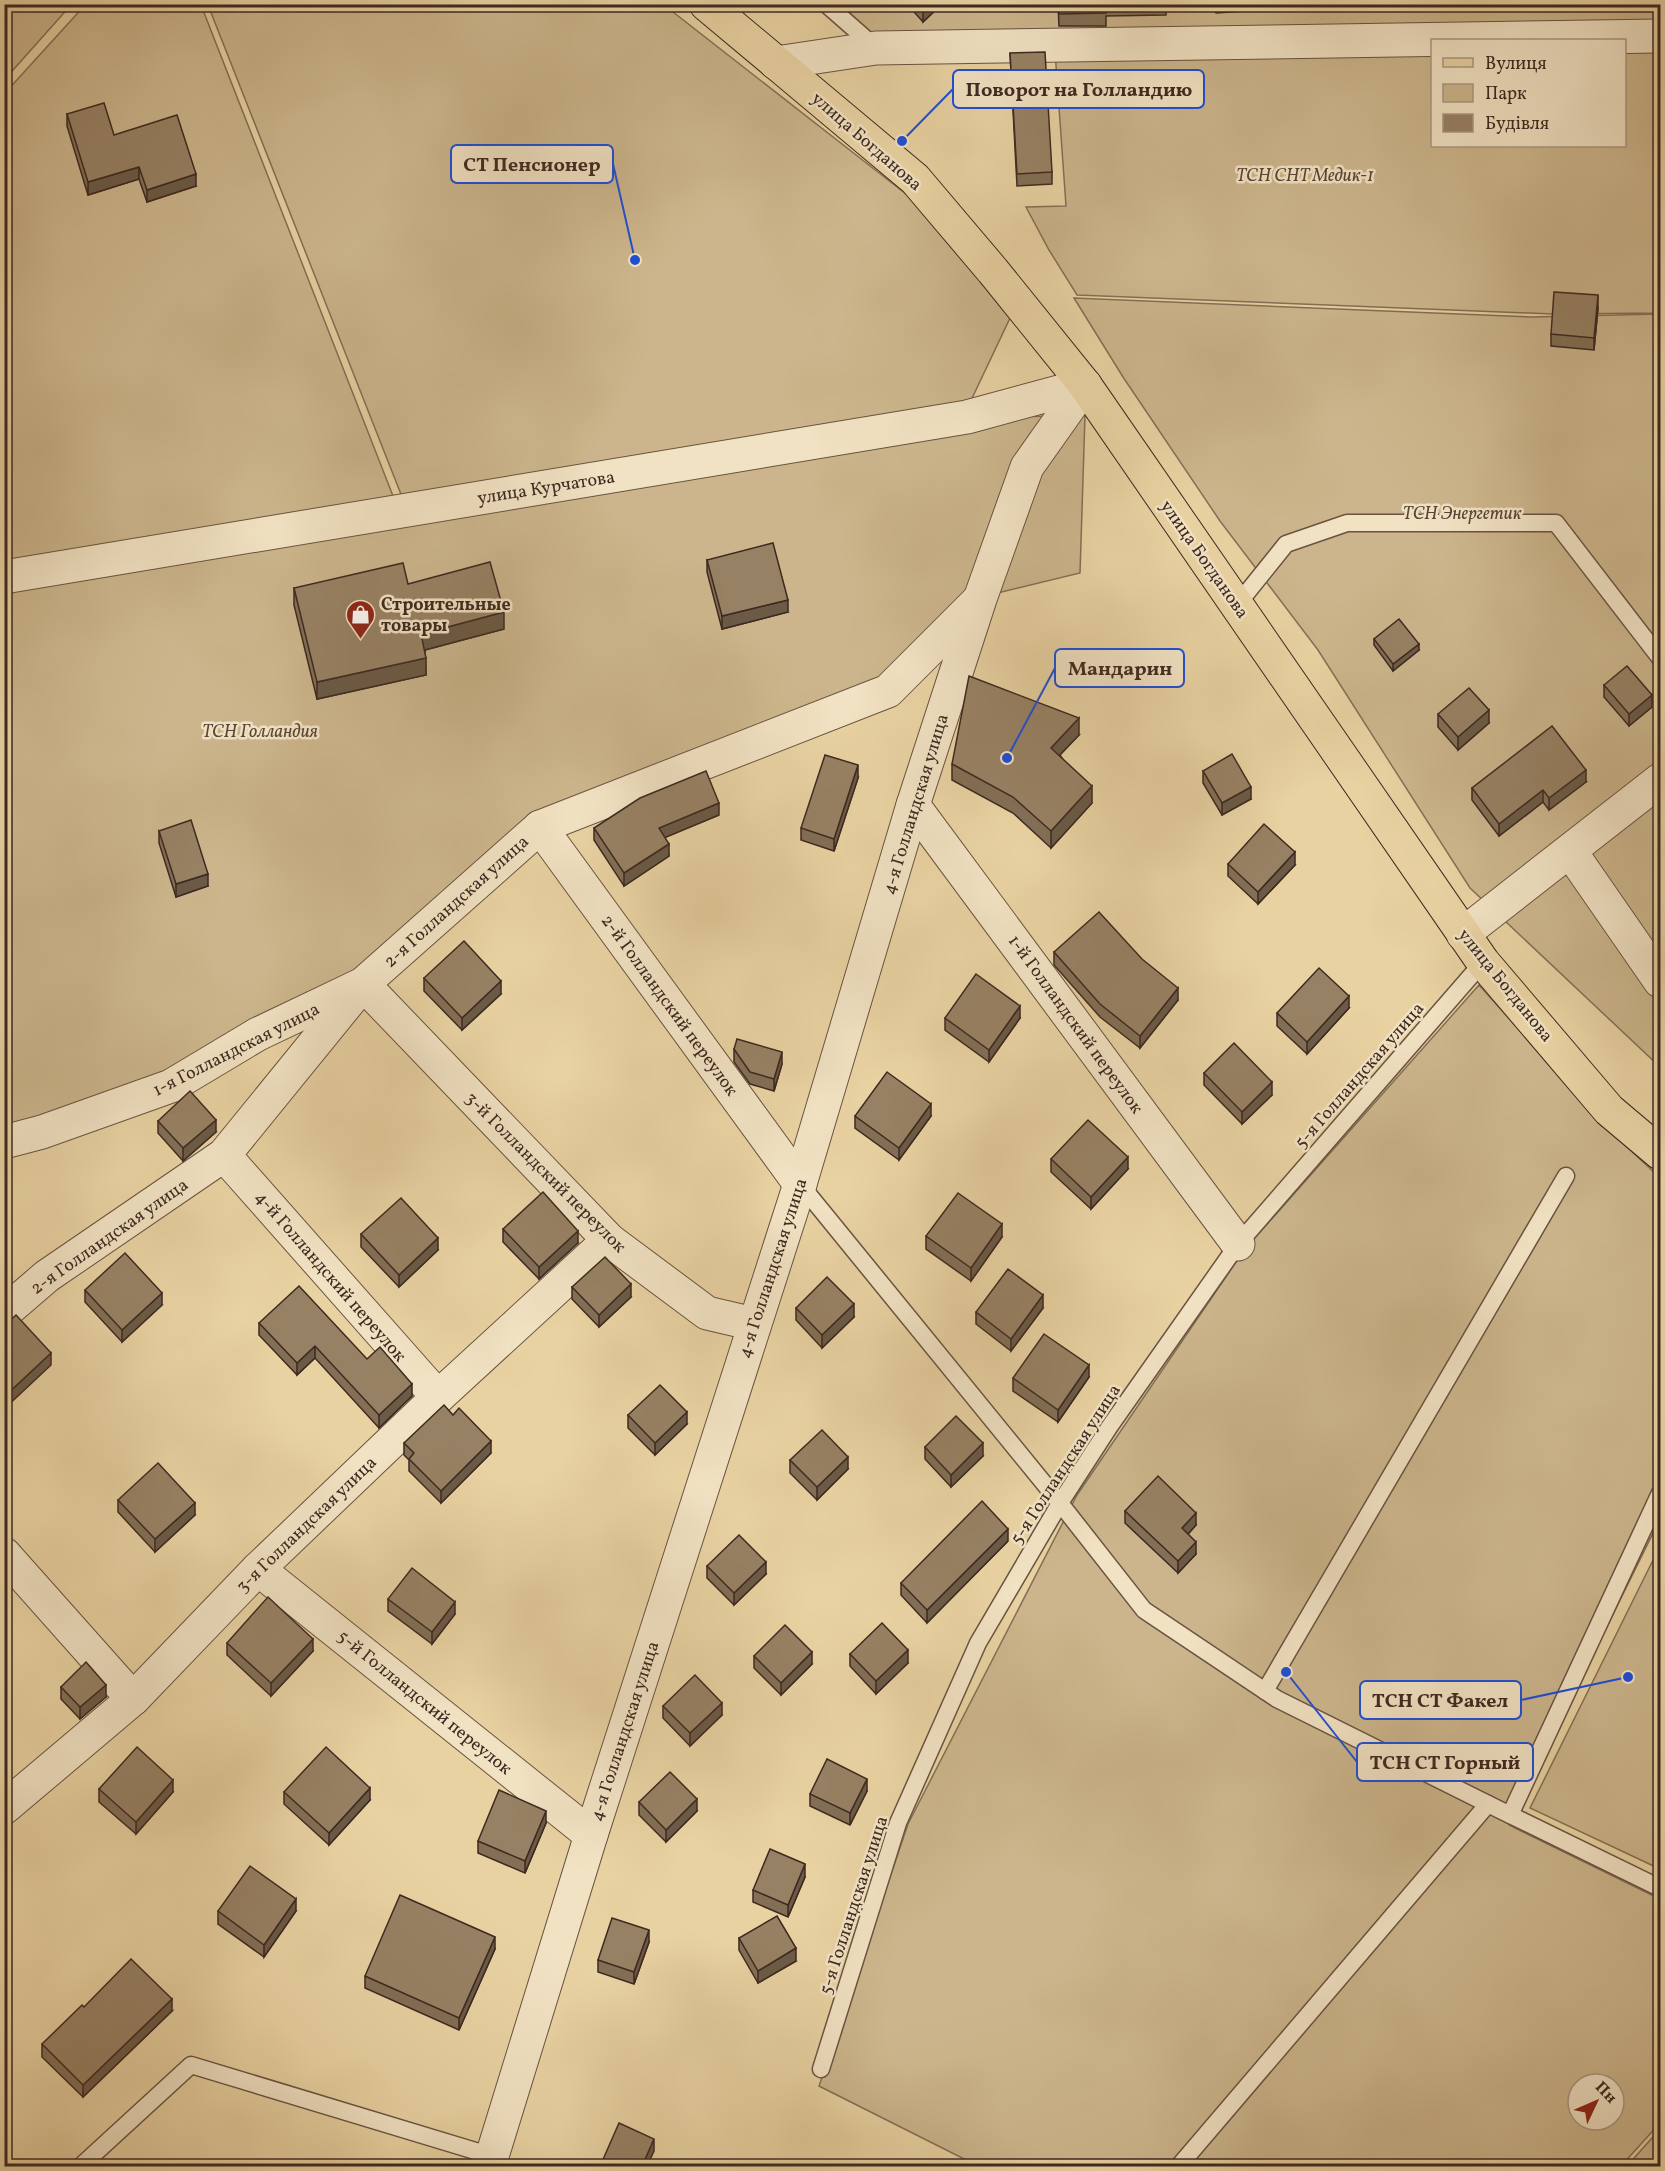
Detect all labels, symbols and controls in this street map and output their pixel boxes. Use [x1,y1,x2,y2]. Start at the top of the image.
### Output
legend [1431,39,1626,147]
text: Вулиця [1485,52,1547,77]
callout: Поворот на Голландию [953,70,1204,108]
text: Поворот на Голландию [966,77,1192,105]
text: Парк [1485,82,1527,107]
street label: улица Богданова [805,87,927,197]
text: Будівля [1485,112,1549,137]
callout: СТ Пенсионер [451,145,613,183]
text: СТ Пенсионер [463,152,601,180]
park label: ТСН СНТ Медик-1 [1236,164,1374,189]
street label: улица Курчатова [476,465,617,512]
street label: улица Богданова [1154,496,1254,624]
park label: ТСН Энергетик [1403,502,1522,527]
place label: Строительные товары [381,593,511,639]
shop icon: Строительные товары [344,598,376,640]
callout: Мандарин [1055,649,1184,687]
text: Мандарин [1068,656,1172,684]
street label: 4-я Голландская улица [877,711,956,898]
park label: ТСН Голландия [202,720,318,745]
street label: 2-я Голландская улица [379,830,535,974]
street label: 2-й Голландский переулок [594,910,743,1102]
street label: улица Богданова [1451,924,1558,1048]
street label: 1-й Голландский переулок [1001,930,1149,1120]
street label: 1-я Голландская улица [149,997,324,1103]
street label: 5-я Голландская улица [1290,997,1431,1155]
street label: 3-й Голландский переулок [459,1087,631,1259]
street label: 2-я Голландская улица [26,1173,194,1301]
street label: 4-я Голландская улица [733,1175,814,1362]
street label: 4-й Голландский переулок [248,1186,412,1368]
street label: 5-я Голландская улица [1005,1380,1128,1550]
street label: 3-я Голландская улица [231,1451,383,1599]
street label: 5-й Голландский переулок [331,1625,517,1782]
street label: 4-я Голландская улица [585,1638,666,1825]
callout: ТСН СТ Факел [1360,1681,1521,1719]
text: ТСН СТ Факел [1372,1688,1508,1716]
callout: ТСН СТ Горный [1357,1743,1533,1781]
text: ТСН СТ Горный [1370,1750,1521,1778]
street label: 5-я Голландская улица [814,1813,895,1998]
north arrow [1566,2072,1626,2132]
text: Пн [1590,2077,1621,2109]

